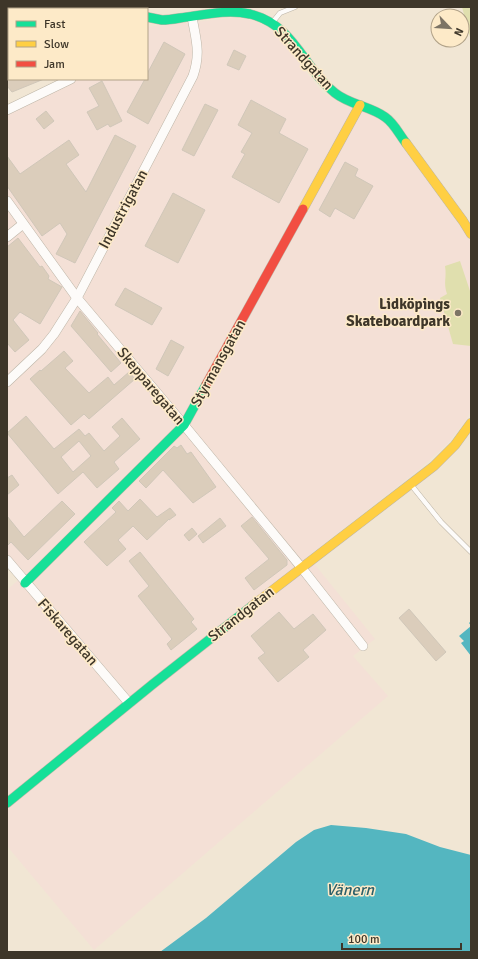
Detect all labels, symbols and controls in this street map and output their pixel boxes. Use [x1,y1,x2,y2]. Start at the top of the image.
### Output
legend [8,8,148,80]
north arrow [430,8,470,48]
text: Fast [44,17,65,32]
street label: Strandgatan [271,23,337,93]
text: N [451,26,466,38]
text: Slow [44,37,69,52]
text: Jam [44,57,65,72]
street label: Industrigatan [95,166,151,252]
place label: Lidköpings Skateboardpark [346,295,450,330]
marker: Lidköpings Skateboardpark [453,308,463,318]
street label: Styrmansgatan [187,316,249,410]
street label: Skepparegatan [113,344,189,428]
street label: Strandgatan [204,583,278,645]
street label: Fiskaregatan [34,595,102,669]
water label: Vänern [326,880,375,900]
scale bar [342,925,461,951]
text: 100 m [348,932,380,947]

